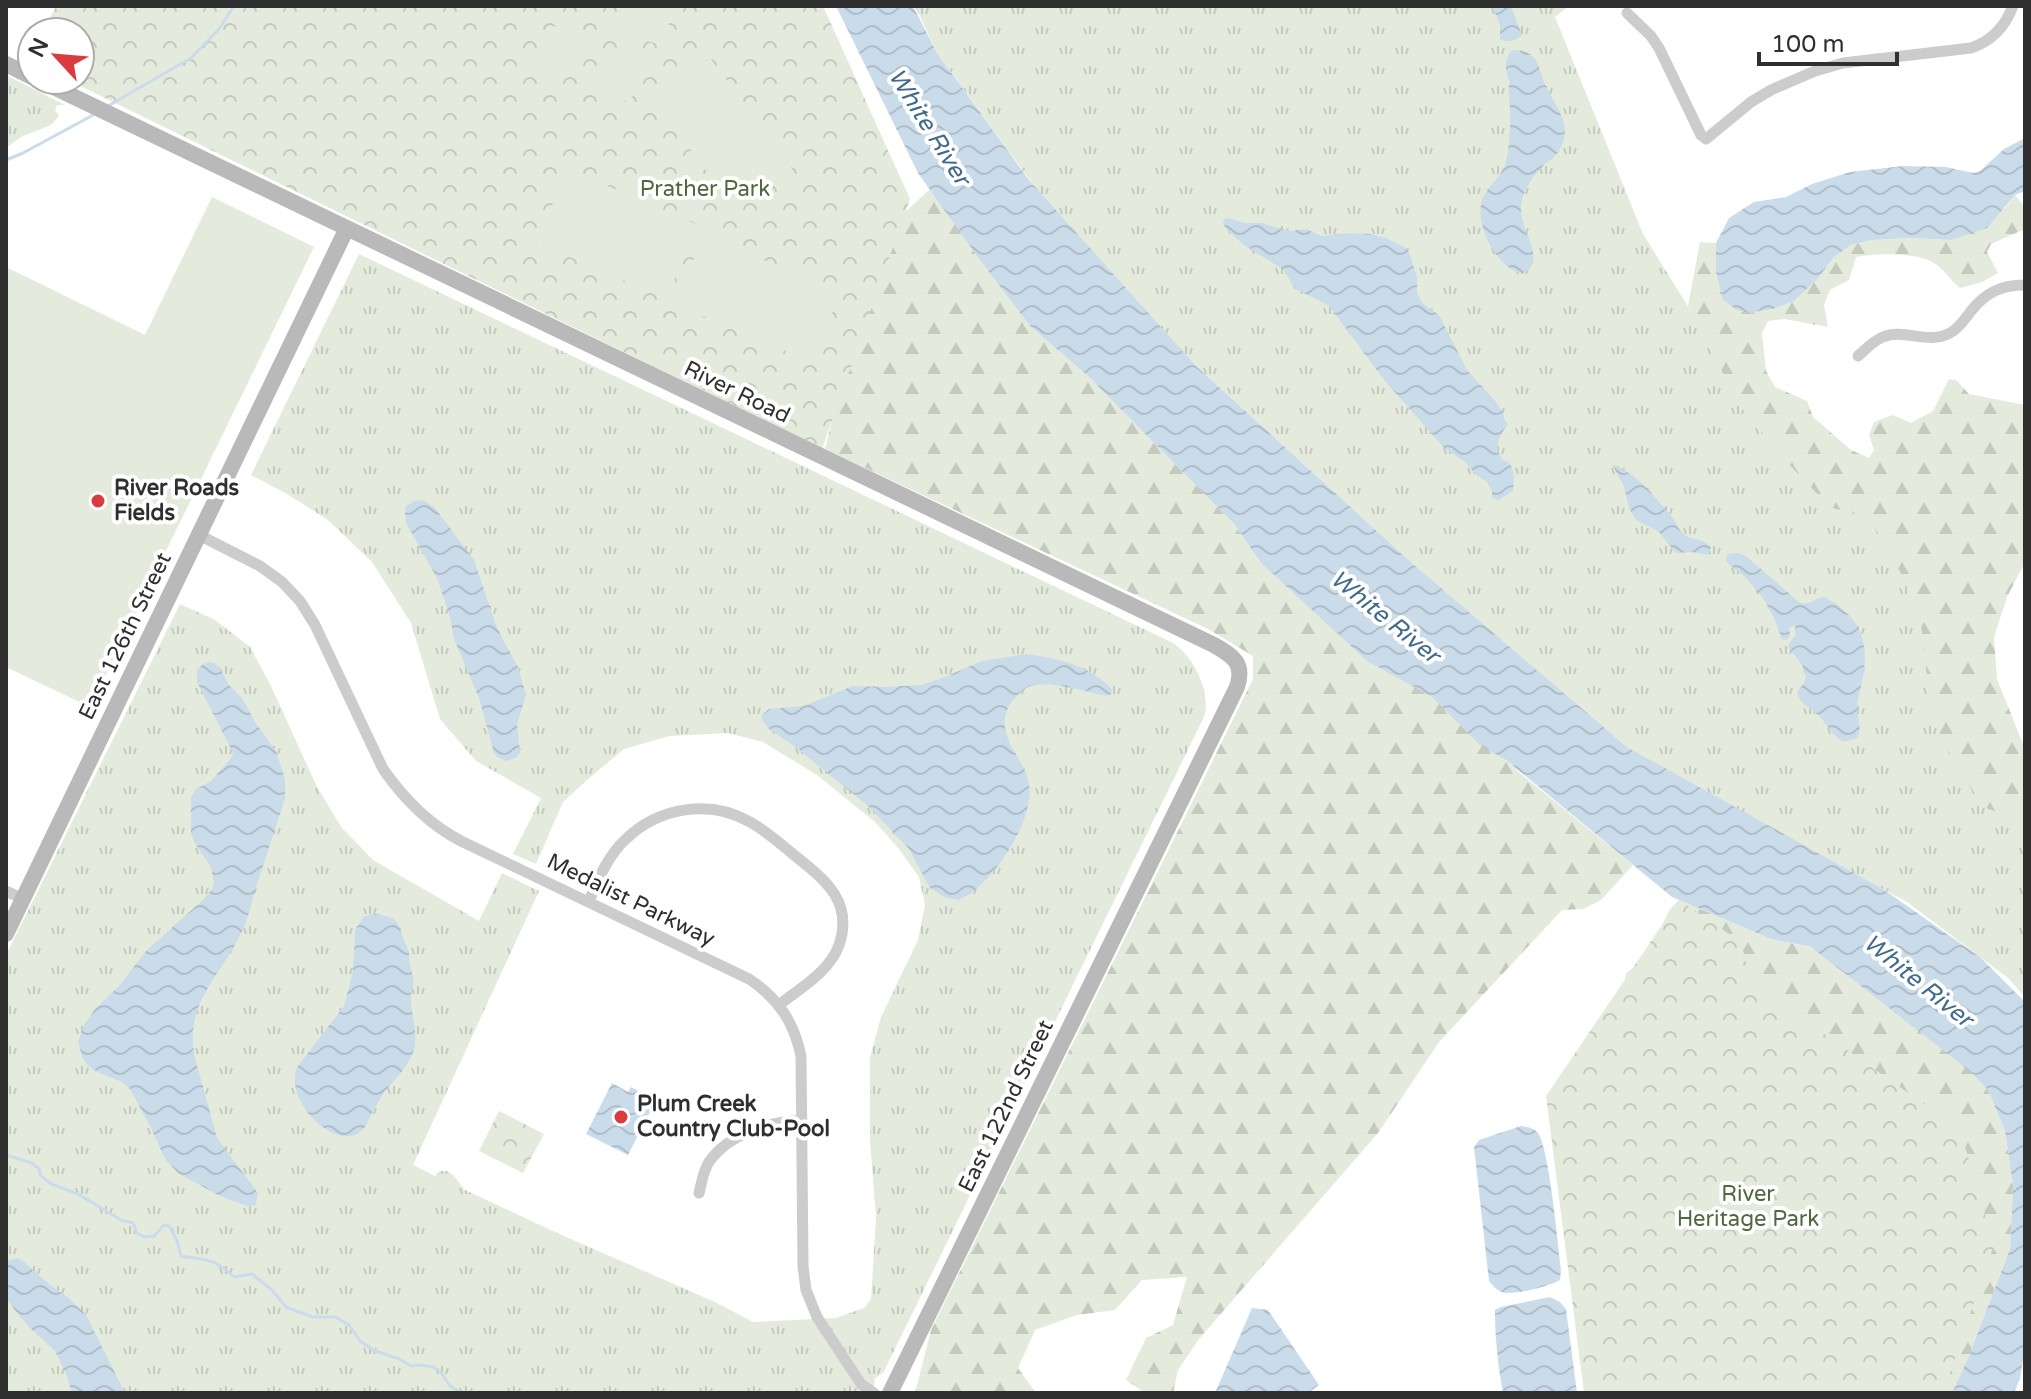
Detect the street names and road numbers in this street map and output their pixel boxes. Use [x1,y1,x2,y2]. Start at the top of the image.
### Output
street label: River Road [680,355,794,429]
street label: East 126th Street [73,548,177,724]
street label: Medalist Parkway [543,848,719,952]
street label: East 122nd Street [953,1016,1059,1196]

